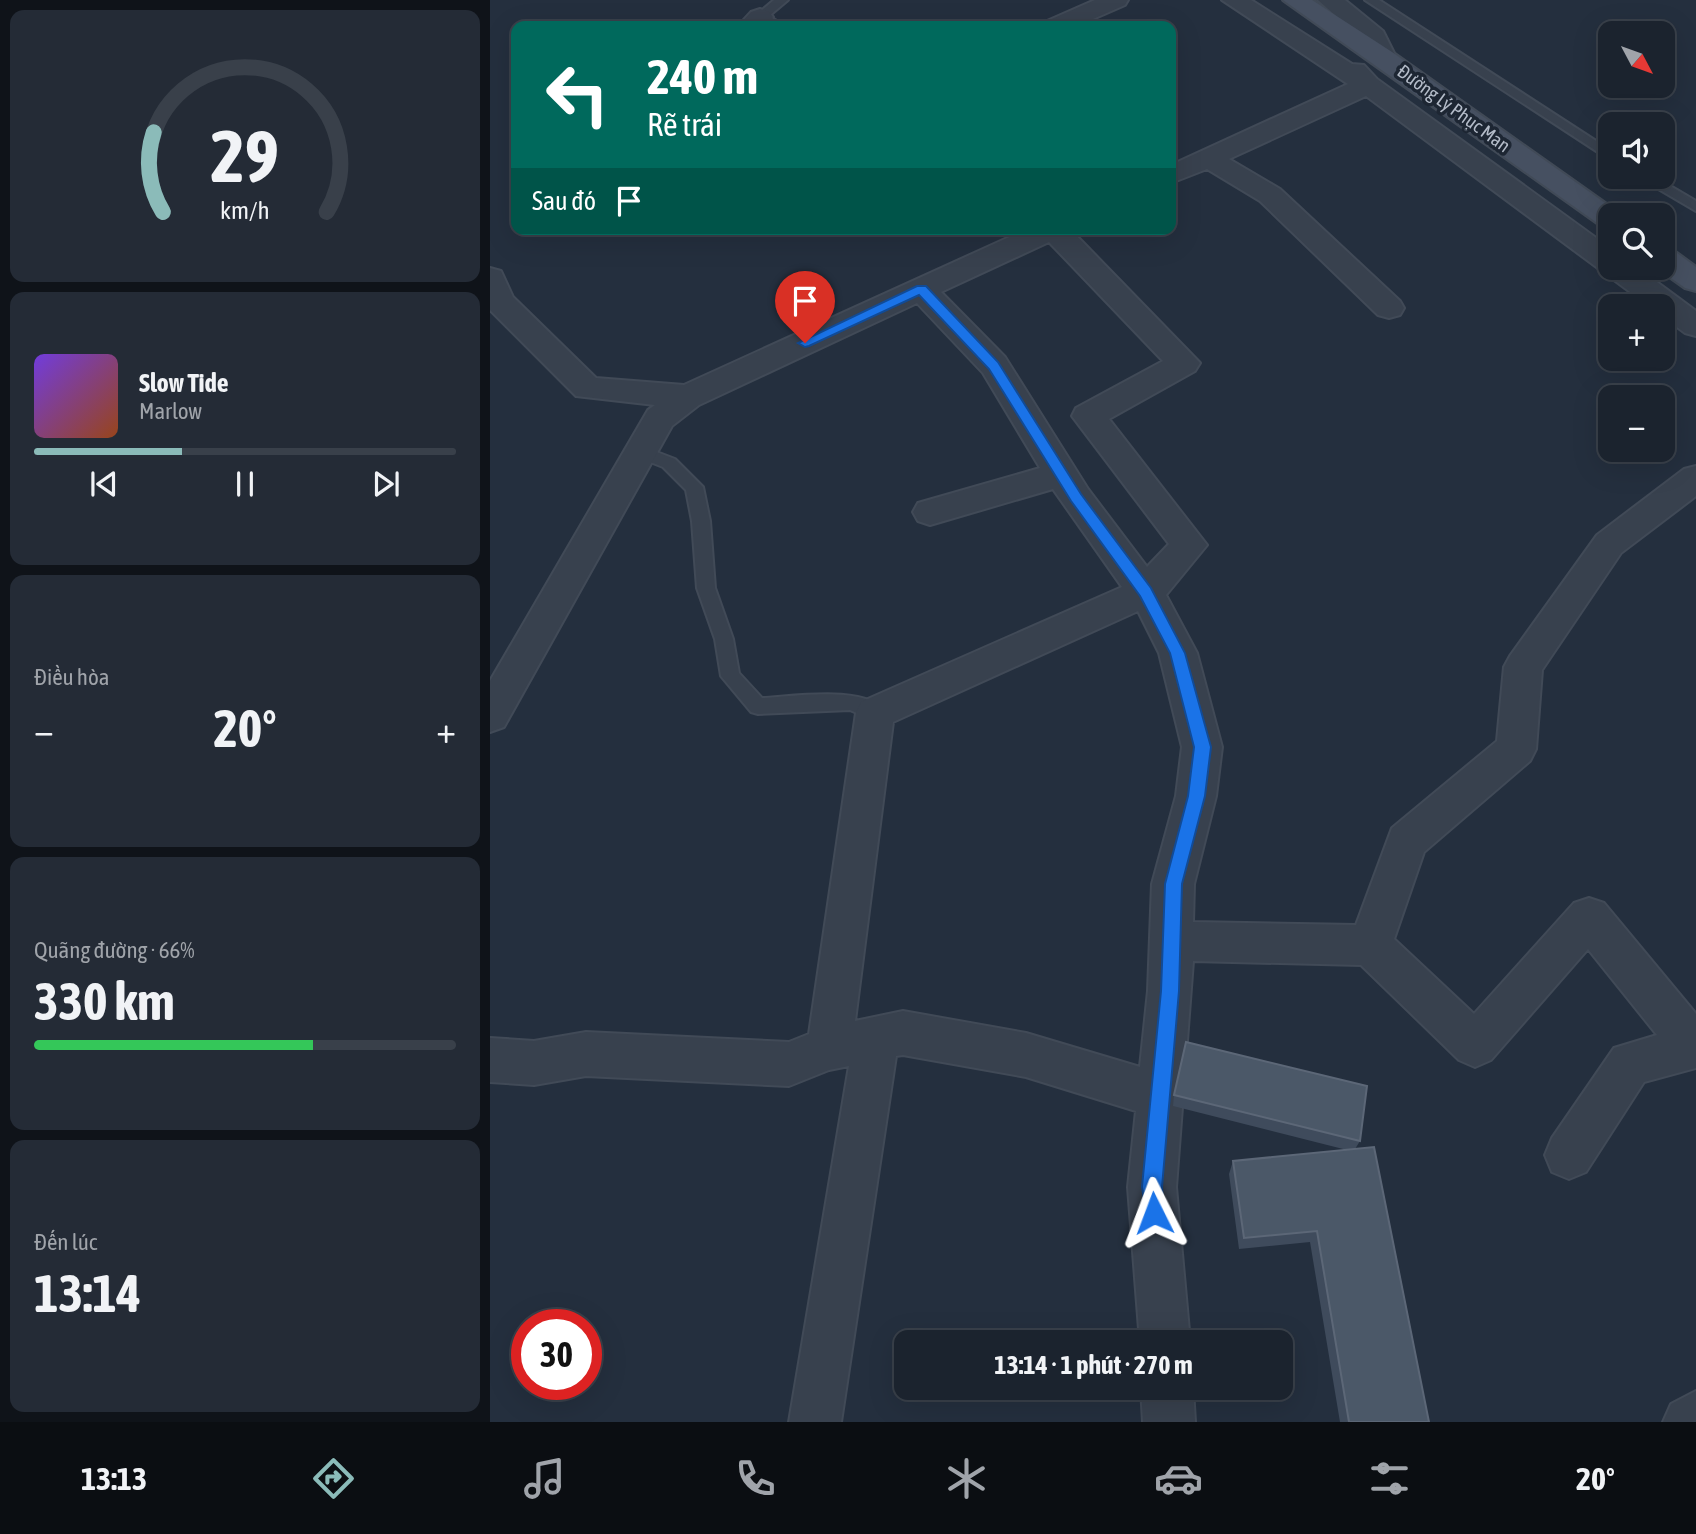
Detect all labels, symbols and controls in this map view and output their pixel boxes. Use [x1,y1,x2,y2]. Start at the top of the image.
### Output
north arrow [1598,21,1675,98]
map controls [1598,21,1675,462]
text: 240 m [647,48,758,104]
icon: left [532,49,623,140]
street label: Đường Lý Phục Man [1393,60,1515,156]
text: Rẽ trái [647,106,722,143]
button: sound [1598,112,1675,189]
text: 29 [211,115,279,198]
icon: arrive [610,182,648,220]
text: Sau đó [532,186,596,216]
text: km/h [220,196,270,224]
button: search [1598,203,1675,280]
pin [775,271,835,343]
icon: arrive [786,282,824,320]
button: + [1598,294,1675,371]
text: Slow Tide [139,368,229,398]
button: − [1598,385,1675,462]
text: Marlow [139,398,202,424]
icon: previous [85,465,123,503]
icon: pause [226,465,264,503]
icon: next [367,465,405,503]
text: Điều hòa [34,664,110,690]
text: 20° [213,698,277,758]
text: − [34,708,54,751]
text: + [436,708,456,751]
text: Quãng đường · 66% [34,937,195,963]
text: 330 km [34,971,175,1031]
position arrow [1117,1176,1191,1250]
text: Đến lúc [34,1229,97,1255]
text: 13:14 [34,1263,141,1323]
speed limit sign: 30 [511,1309,602,1400]
text: 13:14 · 1 phút · 270 m [994,1350,1193,1380]
icon: directions [309,1454,358,1503]
icon: music [520,1454,569,1503]
icon: phone [731,1454,780,1503]
icon: climate [942,1454,991,1503]
icon: car [1154,1454,1203,1503]
icon: filters [1365,1454,1414,1503]
text: 13:13 [81,1460,147,1497]
text: 20° [1576,1460,1615,1497]

